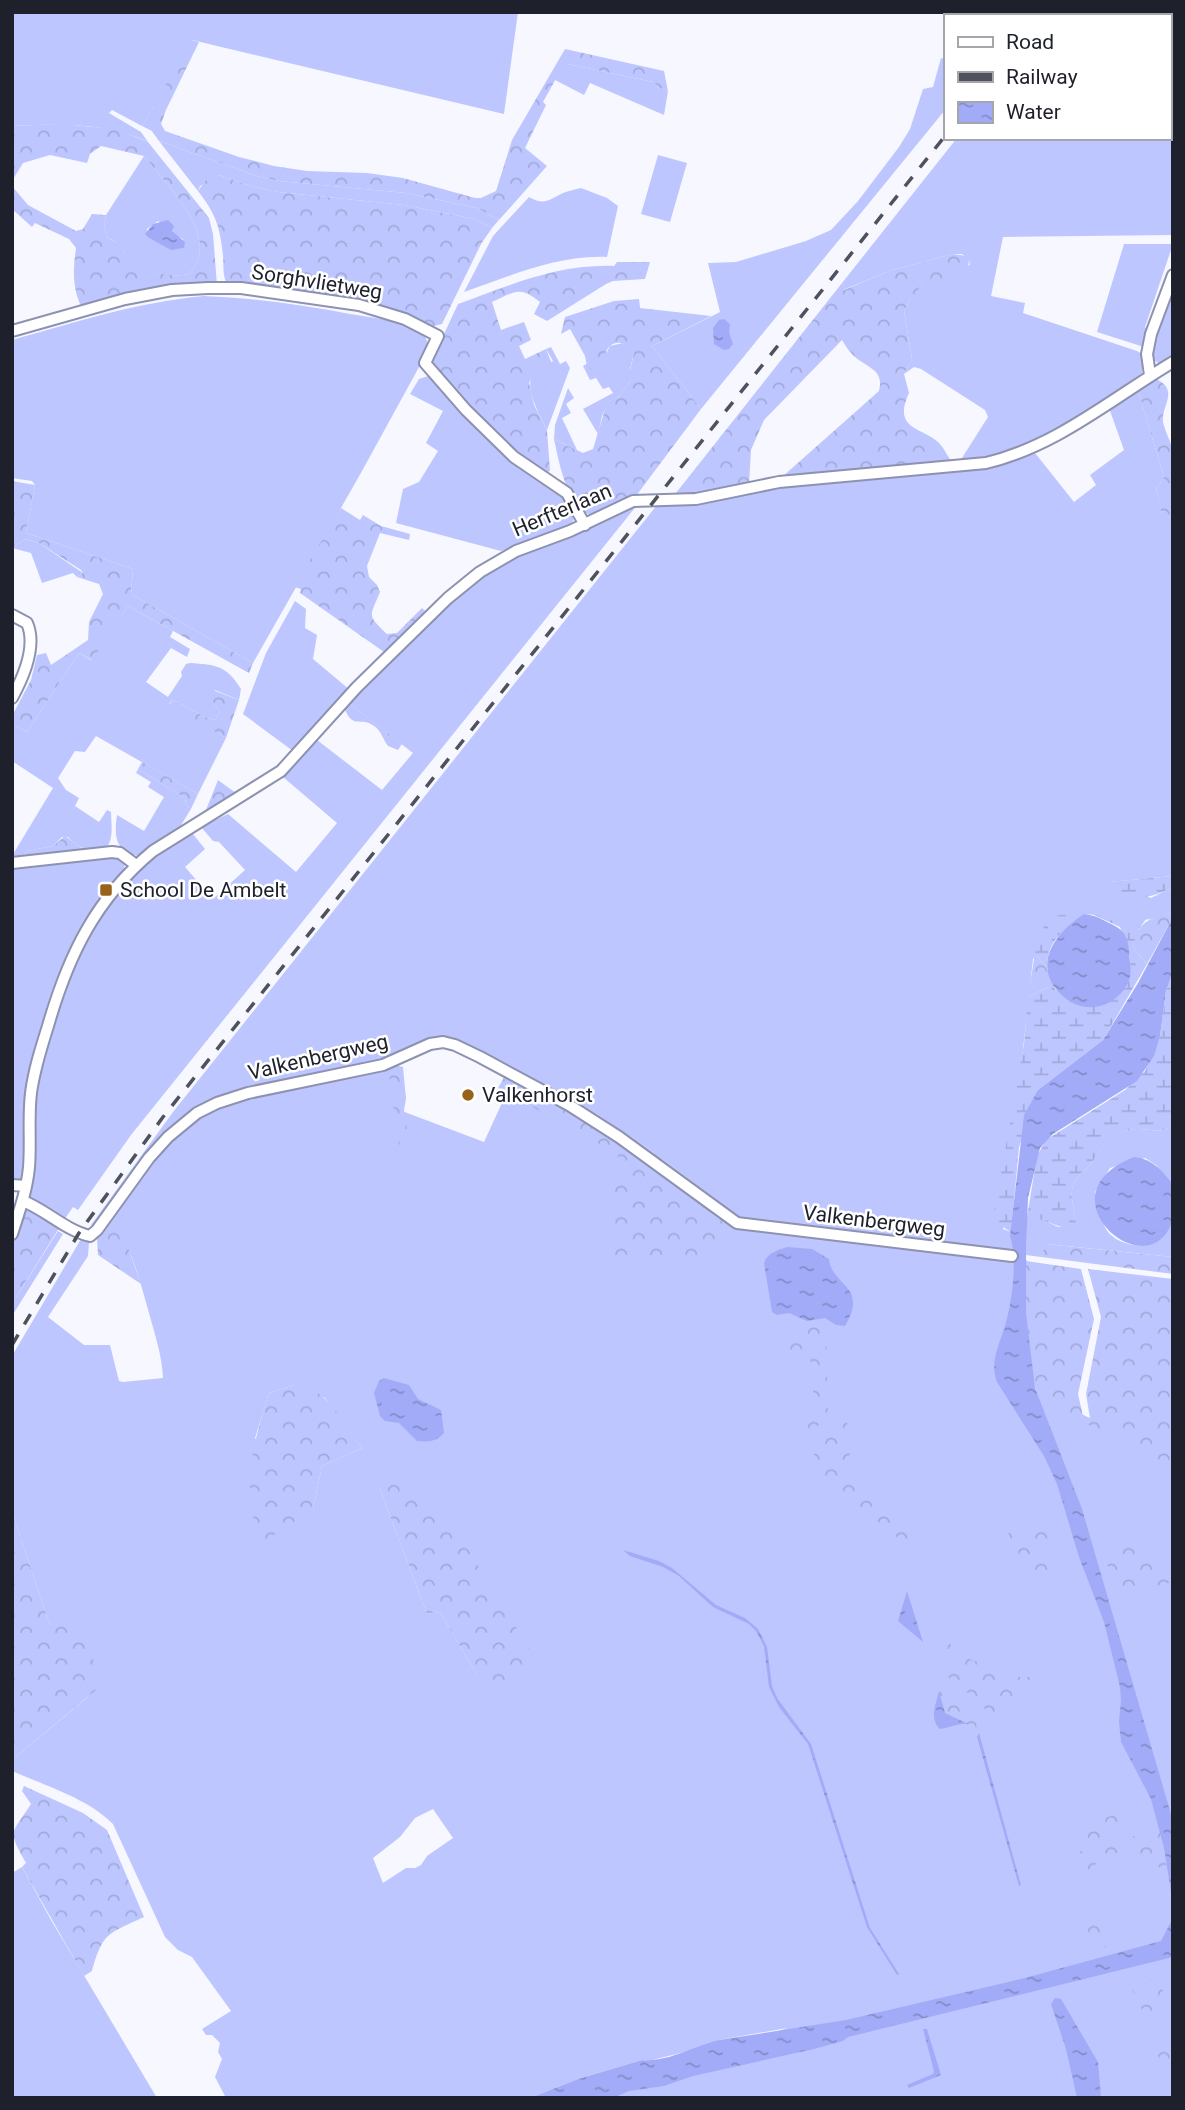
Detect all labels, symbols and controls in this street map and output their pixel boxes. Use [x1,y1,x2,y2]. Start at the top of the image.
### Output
legend [944,14,1171,140]
text: Road [1006,30,1054,54]
text: Railway [1006,65,1078,89]
text: Water [1006,100,1061,124]
street label: Sorghvlietweg [250,260,384,304]
street label: Herfterlaan [509,478,615,542]
place label: School De Ambelt [120,878,287,902]
marker: School De Ambelt [98,882,114,898]
street label: Valkenbergweg [246,1029,390,1085]
place label: Valkenhorst [482,1083,593,1107]
marker: Valkenhorst [460,1087,476,1103]
street label: Valkenbergweg [802,1200,946,1242]

